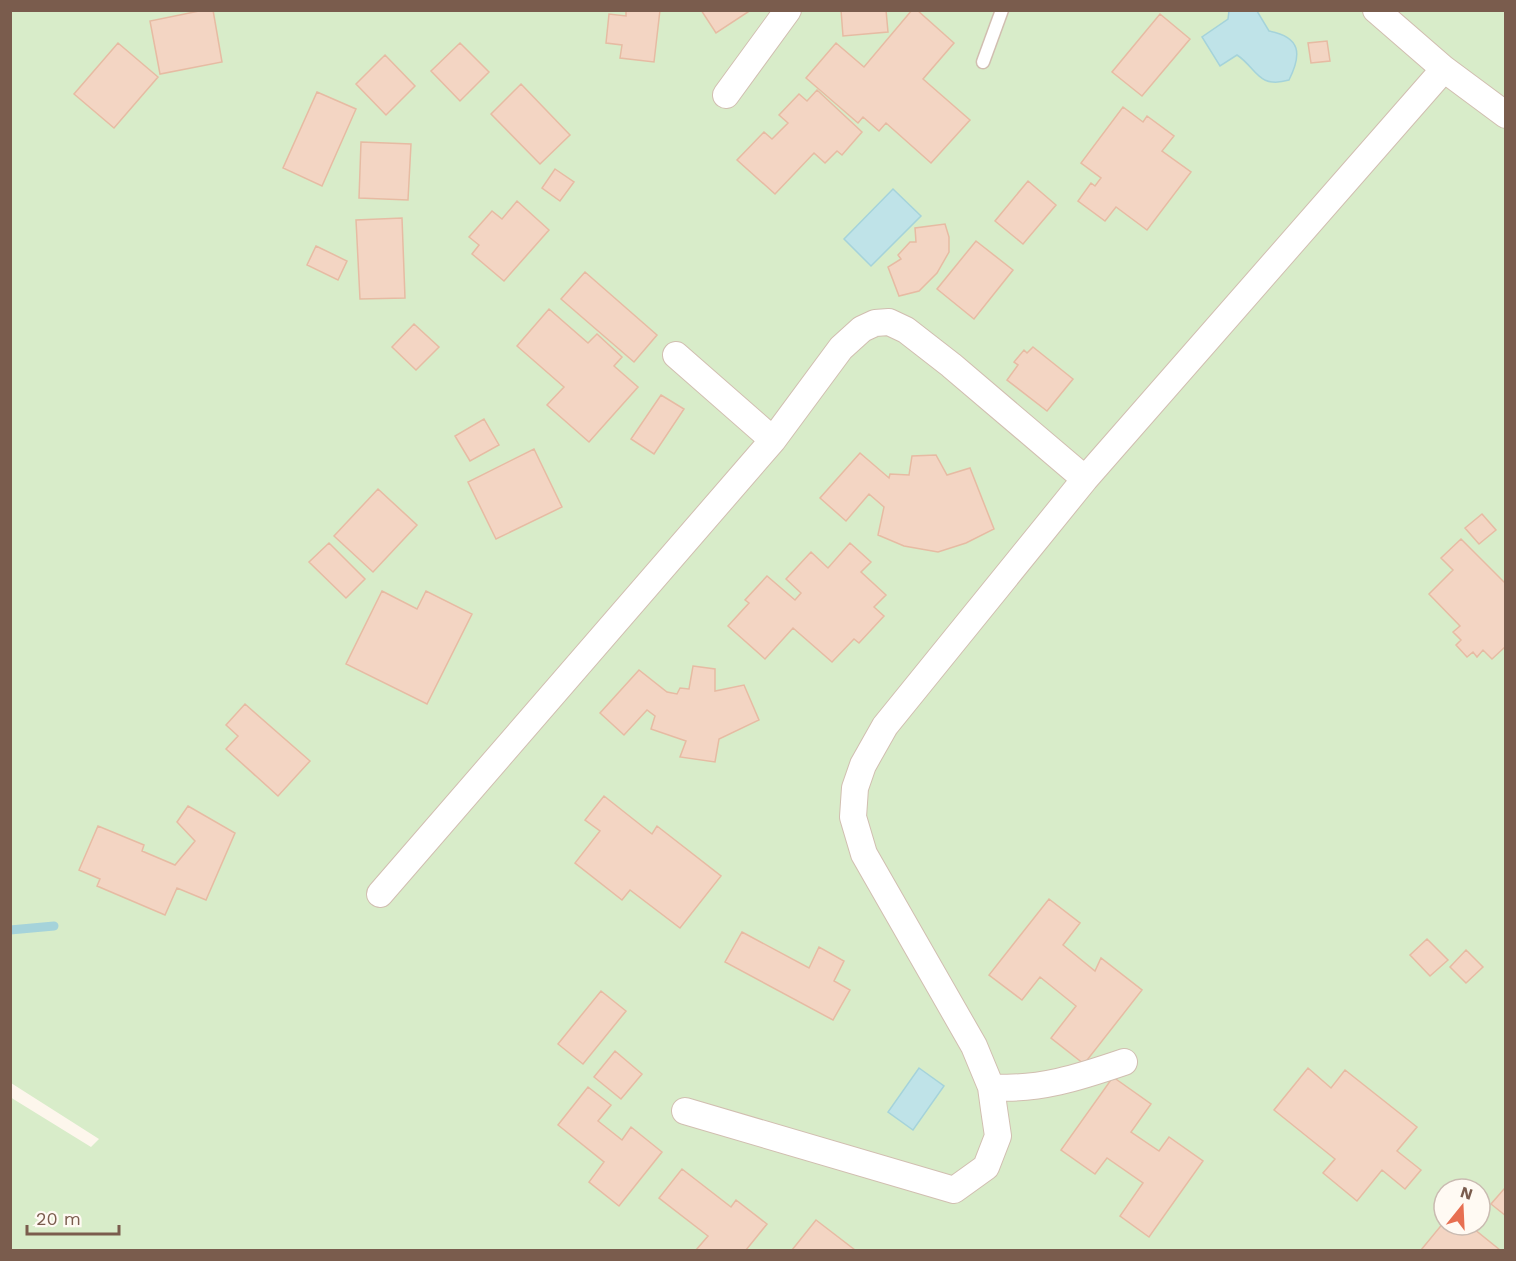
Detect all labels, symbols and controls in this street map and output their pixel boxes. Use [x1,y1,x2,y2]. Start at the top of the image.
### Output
north arrow [1432,1177,1492,1237]
text: N [1458,1182,1475,1204]
scale bar [27,1198,118,1236]
text: 20 m [36,1208,81,1229]

